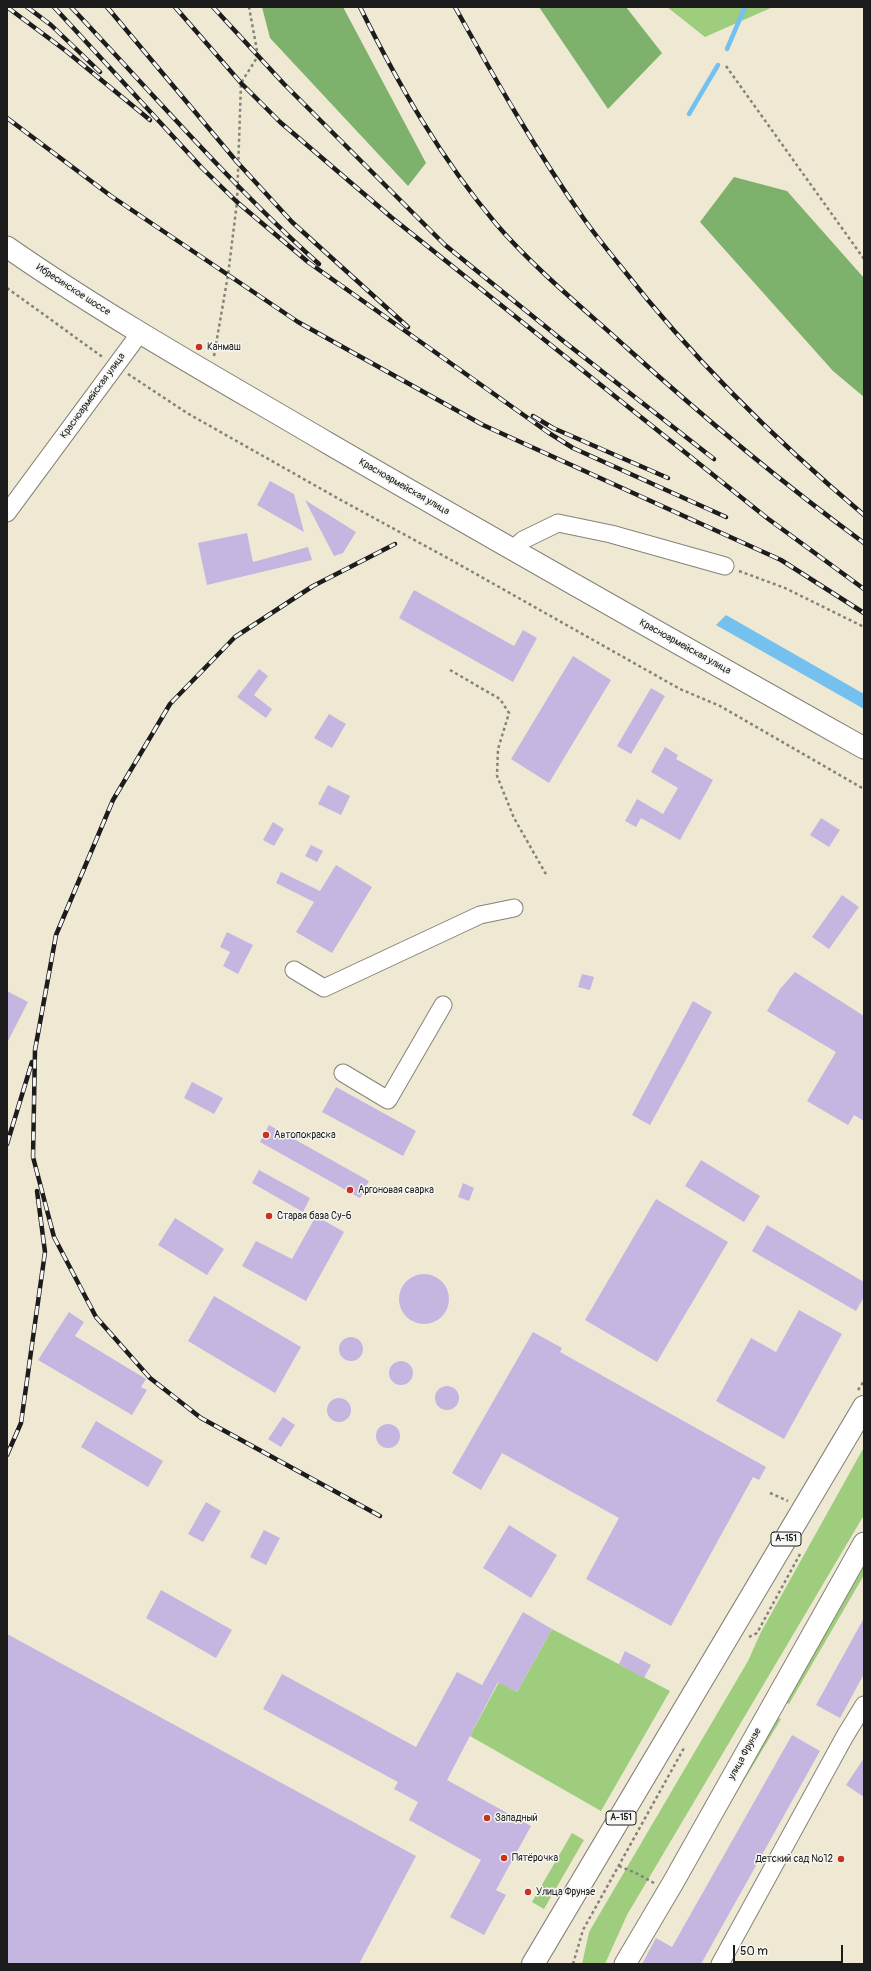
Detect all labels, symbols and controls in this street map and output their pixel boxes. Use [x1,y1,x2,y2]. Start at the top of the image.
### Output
street label: Ибресинское шоссе [34,262,112,318]
place label: Канмаш [207,341,241,353]
marker: Канмаш [194,342,204,352]
street label: Красноармейская улица [58,351,128,441]
street label: Красноармейская улица [356,456,452,518]
street label: Красноармейская улица [637,617,733,677]
place label: Автопокраска [274,1129,336,1141]
marker: Автопокраска [261,1130,271,1140]
place label: Аргоновая сварка [358,1184,434,1196]
marker: Аргоновая сварка [345,1185,355,1195]
place label: Старая база Су-6 [277,1210,352,1222]
marker: Старая база Су-6 [264,1211,274,1221]
road number: А-151 [771,1532,801,1546]
street label: улица Фрунзе [726,1726,764,1782]
road number: А-151 [606,1811,636,1825]
place label: Западный [495,1812,538,1824]
marker: Западный [482,1813,492,1823]
place label: Пятёрочка [512,1852,558,1864]
marker: Пятёрочка [499,1853,509,1863]
place label: Детский сад №12 [756,1853,833,1865]
marker: Детский сад №12 [836,1854,846,1864]
place label: Улица Фрунзе [536,1886,595,1898]
marker: Улица Фрунзе [523,1887,533,1897]
scale bar [735,1937,845,1963]
text: 50 m [740,1944,768,1959]

